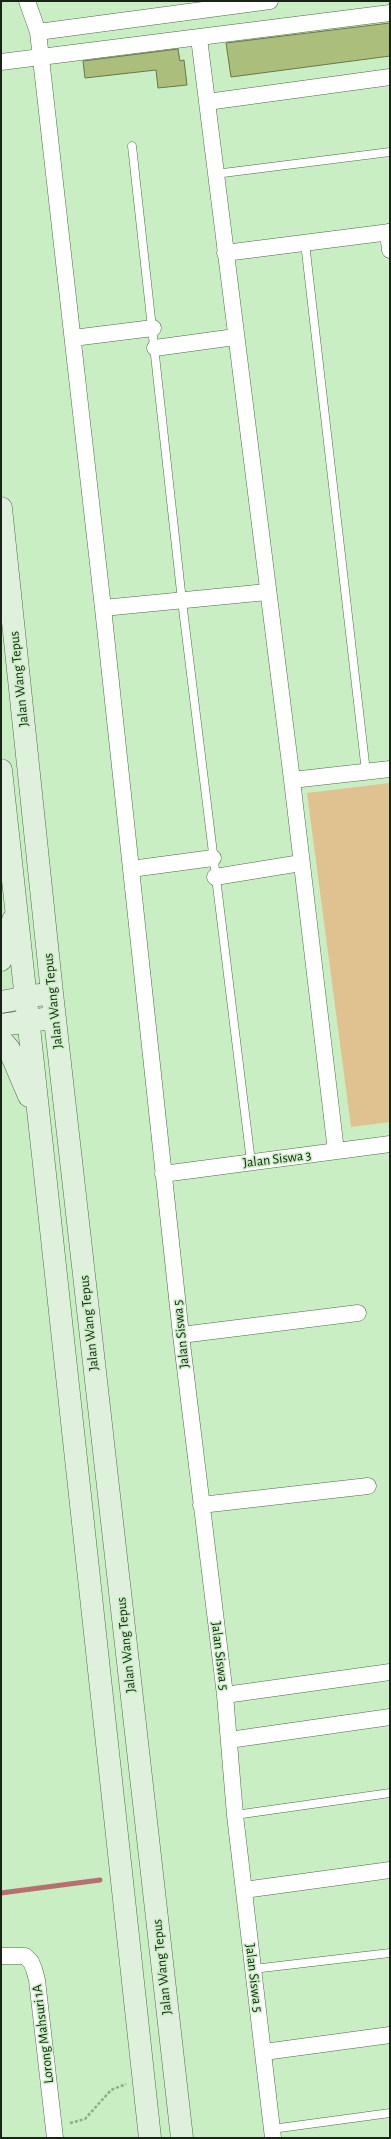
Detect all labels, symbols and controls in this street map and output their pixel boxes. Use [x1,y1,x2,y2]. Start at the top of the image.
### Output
street label: Jalan Wang Tepus [6,630,32,728]
street label: Jalan Wang Tepus [40,952,66,1050]
street label: Jalan Siswa 3 [242,1146,312,1172]
street label: Jalan Wang Tepus [76,1274,102,1372]
street label: Jalan Siswa 5 [169,1299,193,1369]
street label: Jalan Wang Tepus [113,1596,139,1694]
street label: Jalan Siswa 5 [207,1621,233,1691]
street label: Jalan Wang Tepus [149,1918,175,2016]
street label: Jalan Siswa 5 [241,1943,267,2013]
street label: Lorong Mahsuri 1A [29,1983,57,2085]

